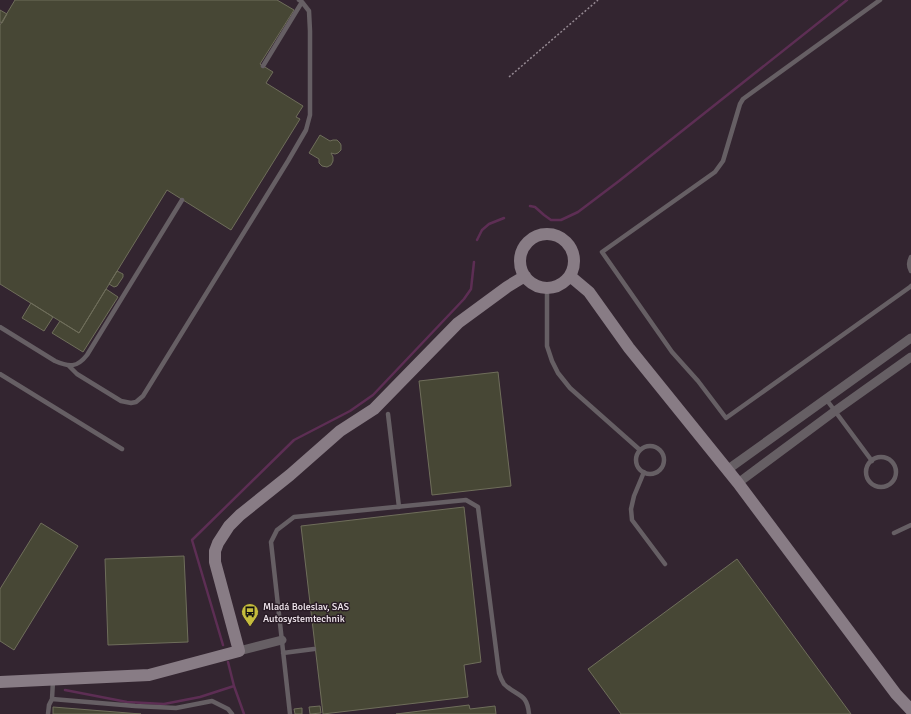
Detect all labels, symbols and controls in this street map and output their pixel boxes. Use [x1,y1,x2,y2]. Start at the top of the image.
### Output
place label: Mladá Boleslav, SAS Autosystemtechnik [263,601,350,625]
bus stop icon: Mladá Boleslav, SAS Autosystemtechnik [240,602,260,627]

